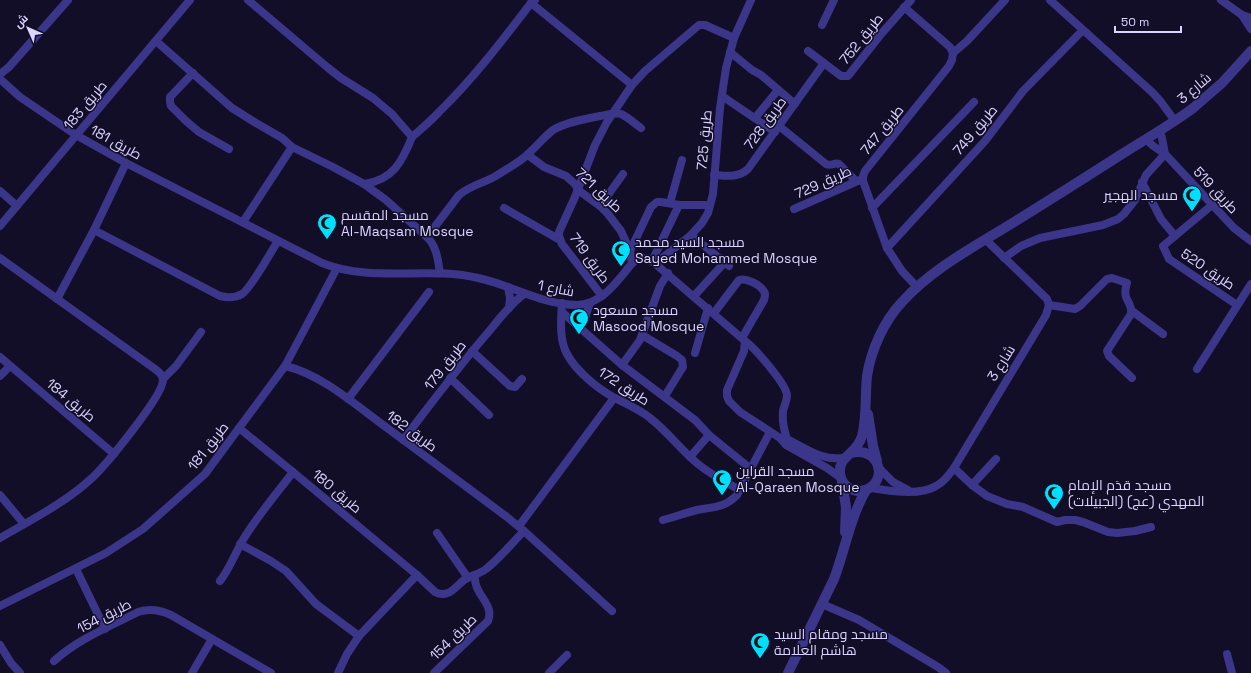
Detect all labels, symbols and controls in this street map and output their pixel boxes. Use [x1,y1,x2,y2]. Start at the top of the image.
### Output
north arrow [8,8,48,48]
scale bar [1115,8,1181,34]
street label: طريق 752 [835,10,887,68]
text: ش [11,11,31,31]
text: 50 m [1121,14,1149,30]
street label: شارع 3 [1173,69,1215,107]
street label: طريق 183 [59,77,111,133]
street label: طريق 728 [740,93,790,153]
street label: طريق 747 [856,101,908,159]
street label: طريق 749 [949,101,1001,159]
street label: طريق 725 [692,109,716,171]
street label: طريق 181 [87,121,145,163]
street label: طريق 729 [792,162,854,202]
street label: طريق 519 [1190,163,1242,217]
street label: طريق 721 [572,164,626,216]
mosque icon: مسجد الهجير [1181,184,1203,212]
place label: مسجد الهجير [1103,186,1178,204]
place label: مسجد المقسم Al-Maqsam Mosque [341,206,474,240]
mosque icon: مسجد المقسم Al-Maqsam Mosque [316,212,338,240]
street label: طريق 719 [566,229,614,287]
place label: مسجد السيد محمد Sayed Mohammed Mosque [635,233,817,267]
mosque icon: مسجد السيد محمد Sayed Mohammed Mosque [610,239,632,267]
street label: طريق 520 [1178,244,1238,294]
street label: شارع 1 [536,276,576,300]
place label: مسجد مسعود Masood Mosque [593,301,704,335]
mosque icon: مسجد مسعود Masood Mosque [568,307,590,335]
street label: طريق 179 [420,337,470,393]
street label: شارع 3 [983,342,1019,384]
street label: طريق 172 [595,363,653,409]
street label: طريق 184 [43,374,99,426]
street label: طريق 182 [383,406,441,456]
street label: طريق 181 [184,418,232,474]
place label: مسجد القراين Al-Qaraen Mosque [736,462,859,496]
street label: طريق 180 [309,465,365,517]
mosque icon: مسجد القراين Al-Qaraen Mosque [711,468,733,496]
place label: مسجد قدَم الإمام المهدي (عج) (الجبيلات) [1068,476,1205,513]
mosque icon: مسجد قدَم الإمام المهدي (عج) (الجبيلات) [1043,482,1065,510]
street label: طريق 154 [74,595,134,637]
street label: طريق 154 [426,610,480,664]
place label: مسجد ومقام السيد هاشم العلامة [774,625,888,660]
mosque icon: مسجد ومقام السيد هاشم العلامة [749,631,771,659]

